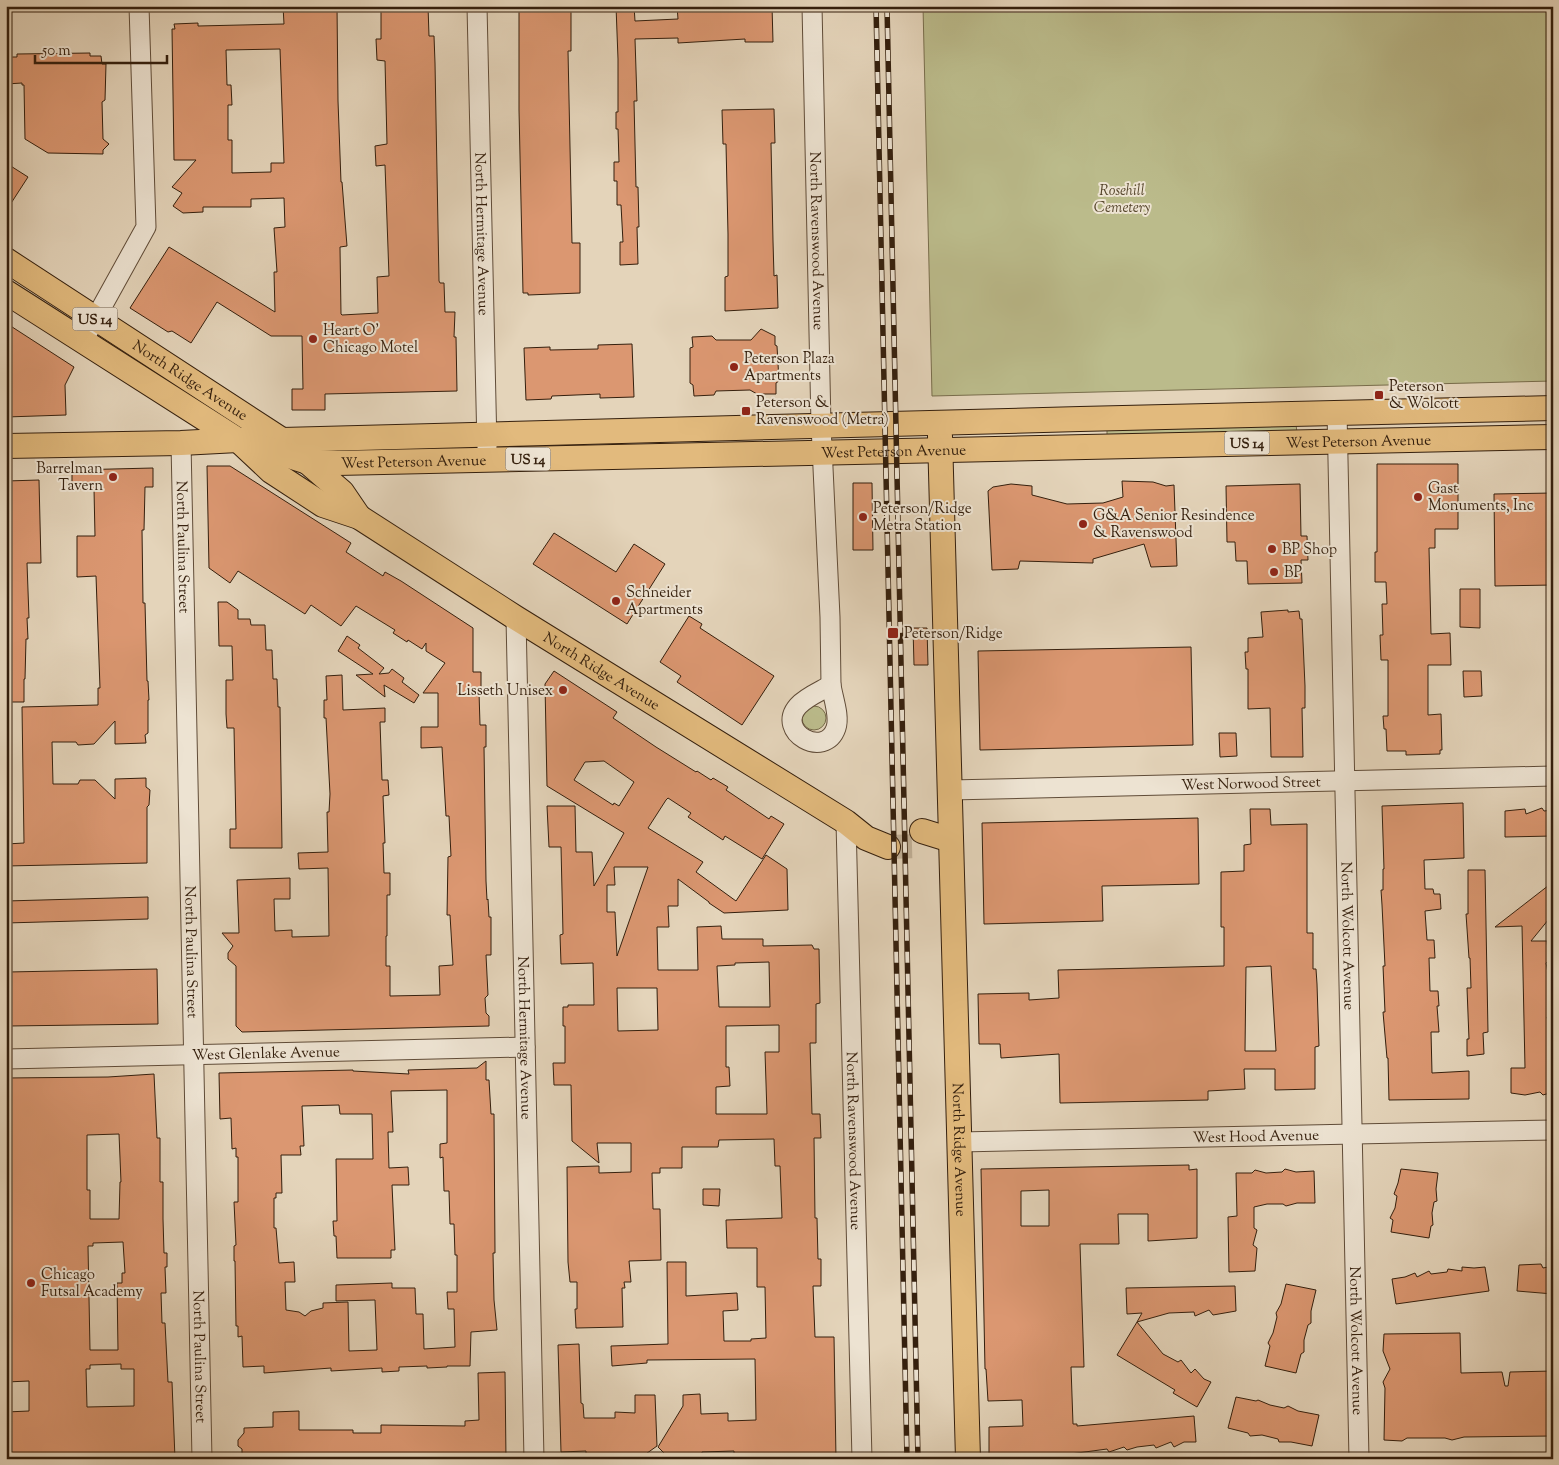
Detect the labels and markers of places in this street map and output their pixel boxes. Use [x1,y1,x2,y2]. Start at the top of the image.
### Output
place label: Heart O' Chicago Motel [323,321,418,359]
marker: Heart O' Chicago Motel [307,333,319,345]
place label: Peterson Plaza Apartments [744,349,835,387]
marker: Peterson Plaza Apartments [728,361,740,373]
place label: Peterson & Wolcott [1389,377,1459,415]
marker: Peterson & Wolcott [1373,389,1385,401]
place label: Peterson & Ravenswood (Metra) [756,393,889,431]
marker: Peterson & Ravenswood (Metra) [740,405,752,417]
place label: Barrelman Tavern [36,459,103,497]
marker: Barrelman Tavern [107,471,119,483]
place label: Gast Monuments, Inc [1428,479,1534,517]
marker: Gast Monuments, Inc [1412,491,1424,503]
place label: Peterson/Ridge Metra Station [873,499,972,537]
place label: G&A Senior Resindence & Ravenswood [1093,506,1255,544]
marker: Peterson/Ridge Metra Station [857,511,869,523]
marker: G&A Senior Resindence & Ravenswood [1077,518,1089,530]
place label: BP Shop [1282,540,1337,561]
marker: BP Shop [1266,543,1278,555]
place label: BP [1284,563,1302,584]
marker: BP [1268,566,1280,578]
place label: Schneider Apartments [626,583,703,621]
marker: Schneider Apartments [610,595,622,607]
place label: Peterson/Ridge [904,624,1003,645]
marker: Peterson/Ridge [886,626,900,640]
place label: Lisseth Unisex [458,681,553,702]
marker: Lisseth Unisex [557,684,569,696]
place label: Chicago Futsal Academy [41,1265,143,1303]
marker: Chicago Futsal Academy [25,1277,37,1289]

